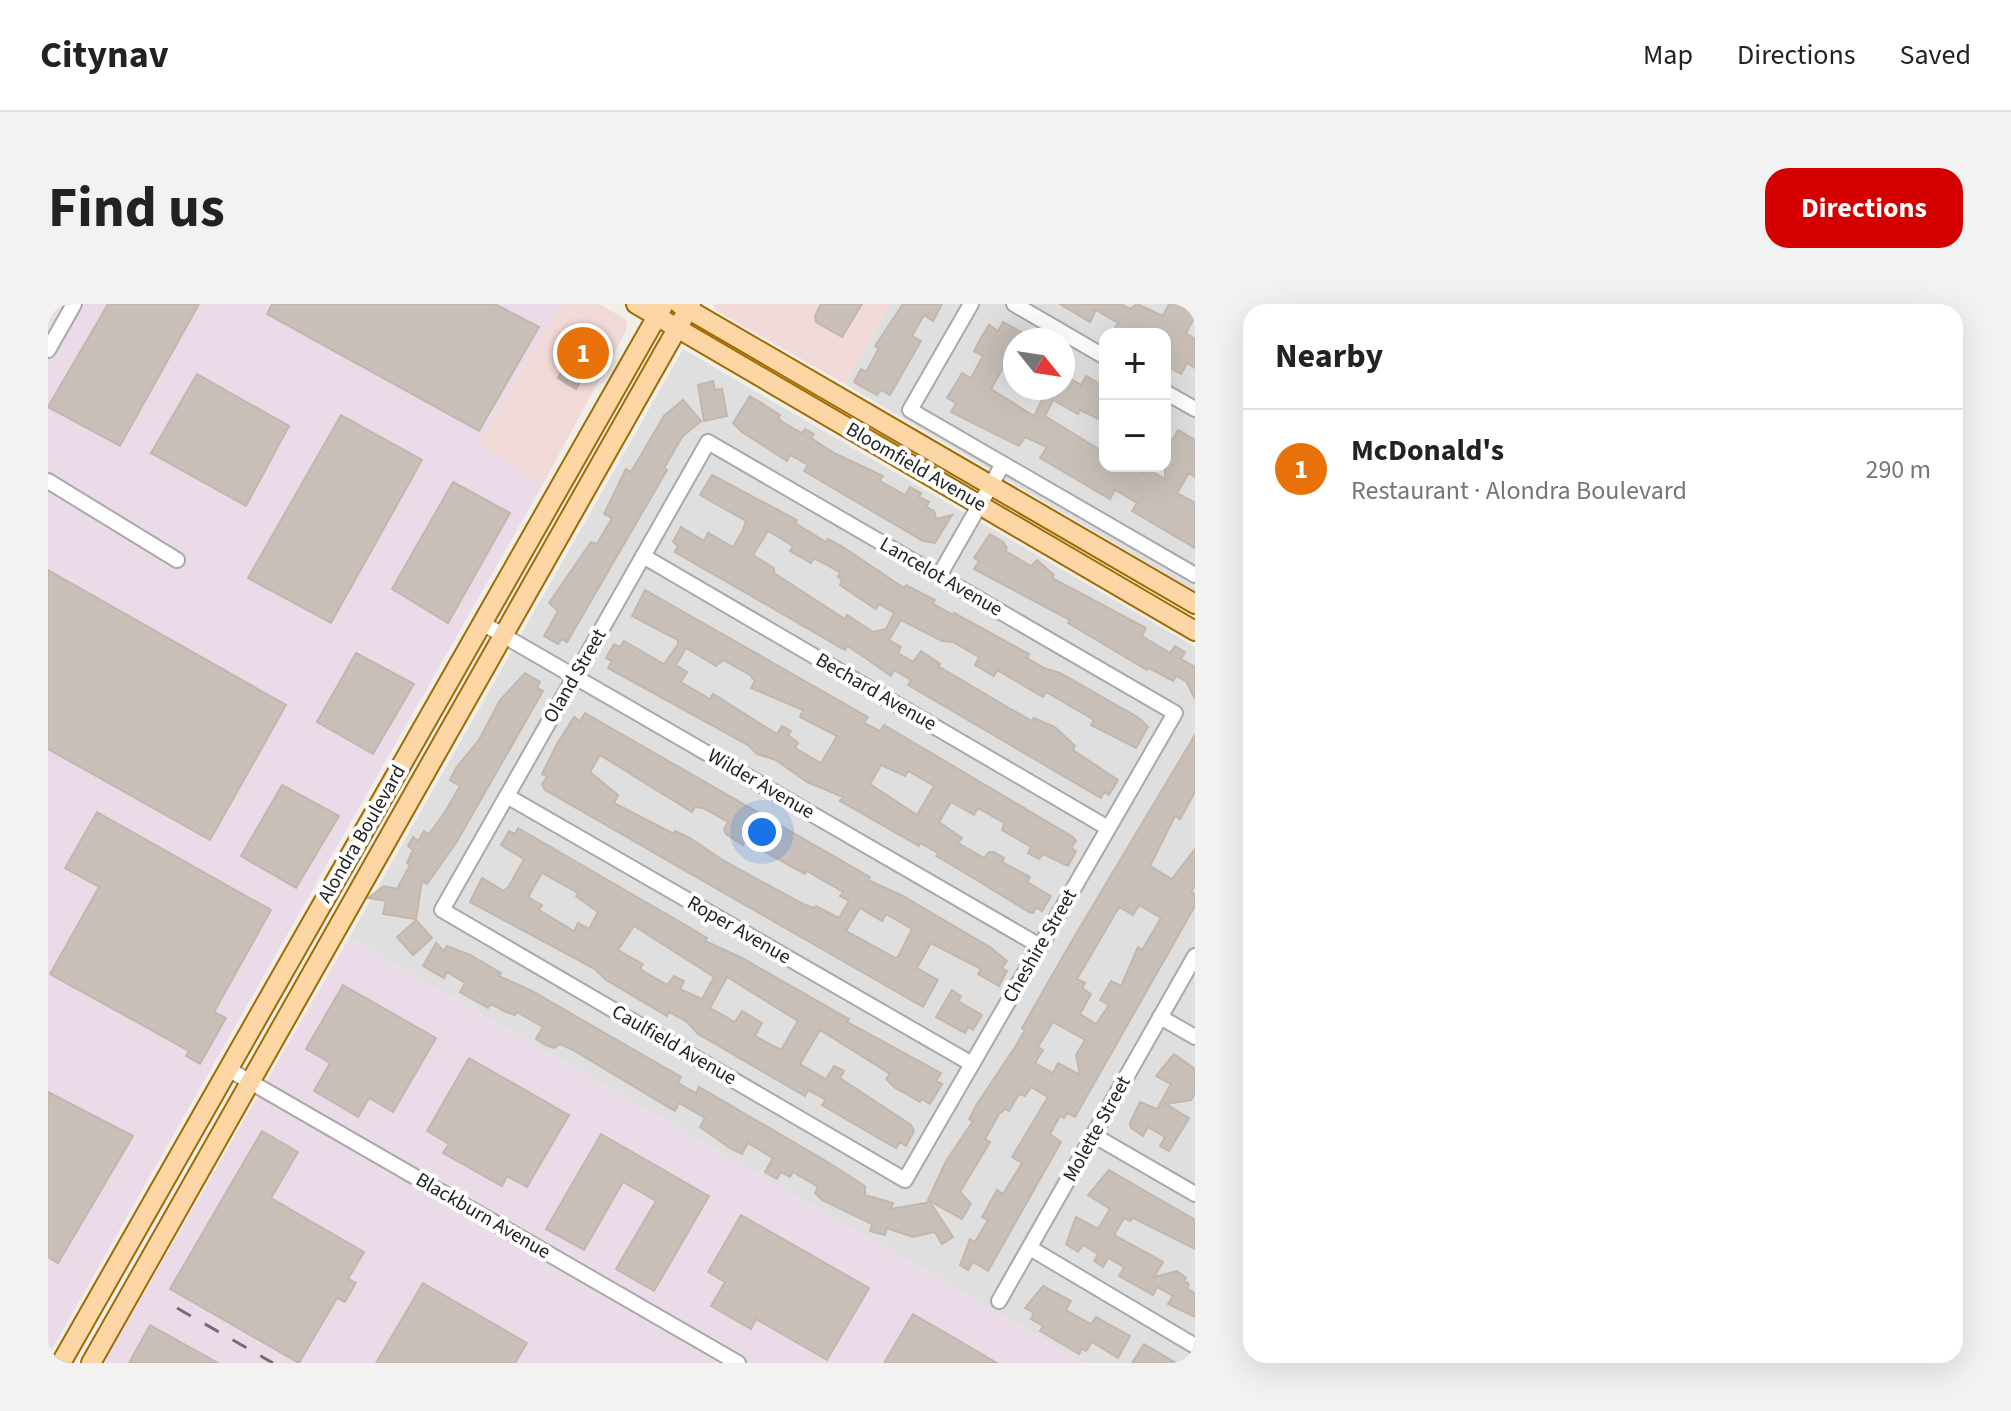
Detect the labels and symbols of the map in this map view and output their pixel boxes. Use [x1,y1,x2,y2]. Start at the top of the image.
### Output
pin: 1 [557,323,609,383]
north arrow [1003,328,1075,400]
street label: Bloomfield Avenue [841,415,991,519]
street label: Lancelot Avenue [875,531,1008,623]
street label: Oland Street [537,623,613,728]
street label: Bechard Avenue [810,646,942,738]
street label: Wilder Avenue [702,742,820,826]
street label: Alondra Boulevard [311,760,413,908]
your location [742,812,782,852]
street label: Cheshire Street [996,884,1084,1008]
street label: Roper Avenue [682,889,796,971]
street label: Caulfield Avenue [606,998,742,1092]
street label: Molette Street [1056,1071,1138,1187]
street label: Blackburn Avenue [410,1166,556,1266]

